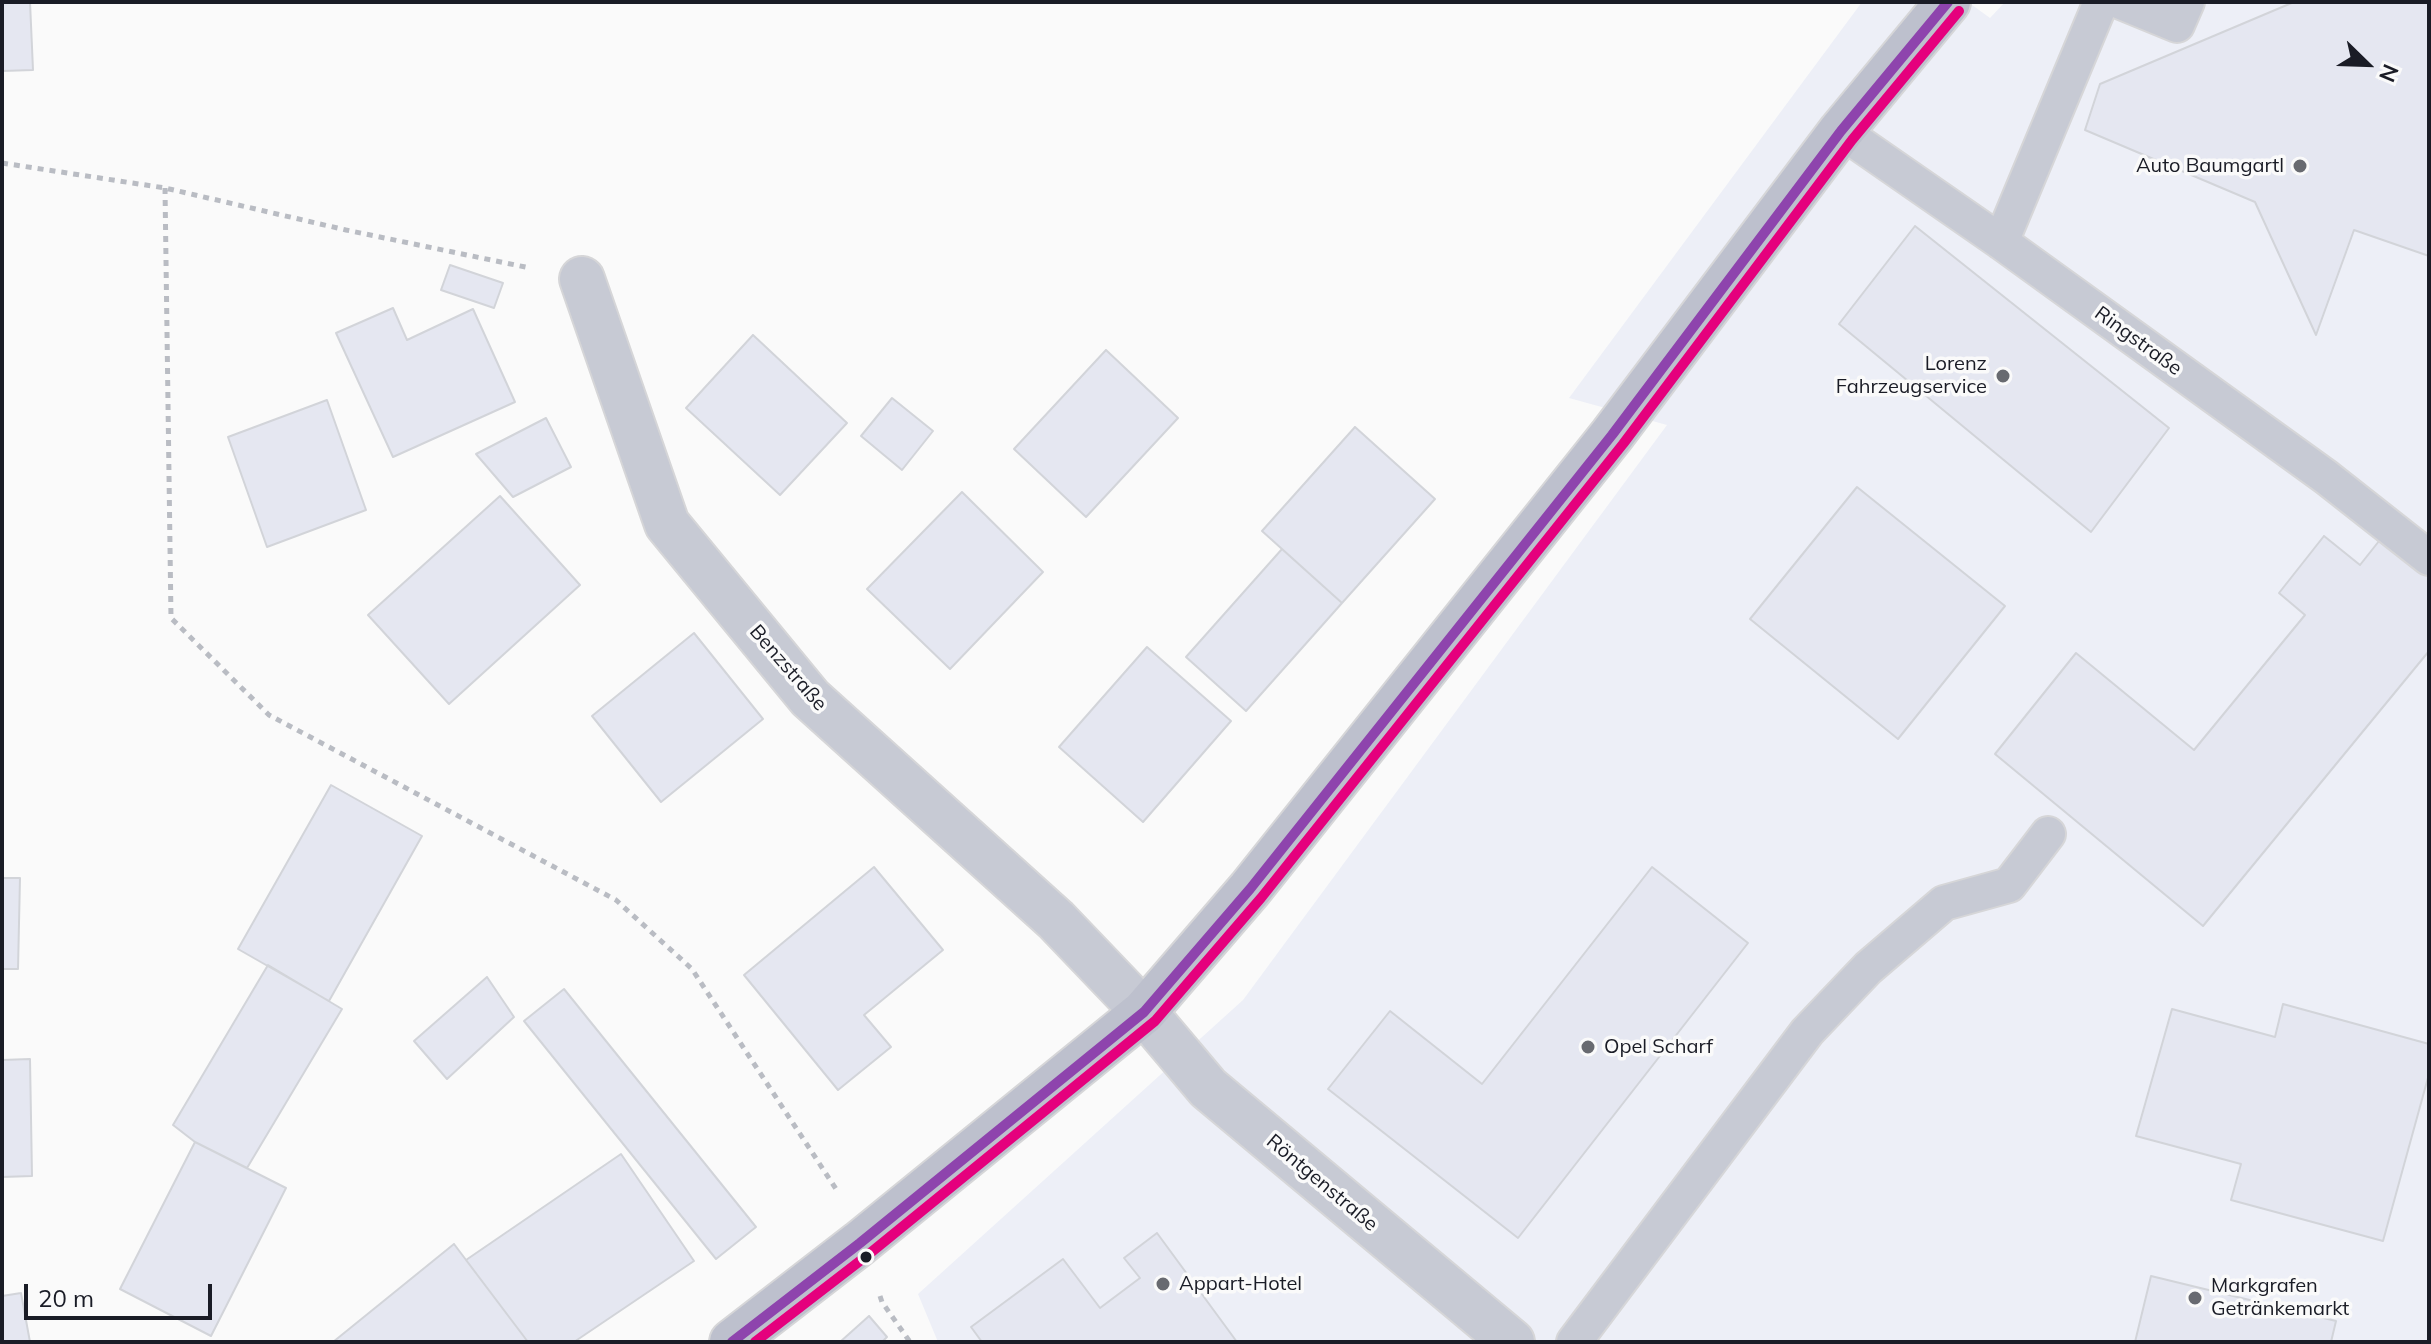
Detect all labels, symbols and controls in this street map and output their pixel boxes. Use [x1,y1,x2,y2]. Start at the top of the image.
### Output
north arrow [2327,24,2407,104]
text: N [2373,60,2405,86]
place label: Auto Baumgartl [2136,154,2284,178]
marker: Auto Baumgartl [2291,157,2309,175]
street label: Ringstraße [2090,301,2186,381]
place label: Lorenz Fahrzeugservice [1836,352,1987,399]
marker: Lorenz Fahrzeugservice [1994,367,2012,385]
street label: Benzstraße [744,620,832,716]
place label: Opel Scharf [1604,1035,1713,1059]
marker: Opel Scharf [1579,1038,1597,1056]
street label: Röntgenstraße [1261,1130,1383,1236]
unlabelled marker [858,1249,874,1265]
scale bar [28,1268,216,1318]
place label: Appart-Hotel [1179,1272,1302,1296]
place label: Markgrafen Getränkemarkt [2211,1274,2349,1321]
marker: Appart-Hotel [1154,1275,1172,1293]
text: 20 m [38,1283,94,1313]
marker: Markgrafen Getränkemarkt [2186,1289,2204,1307]

